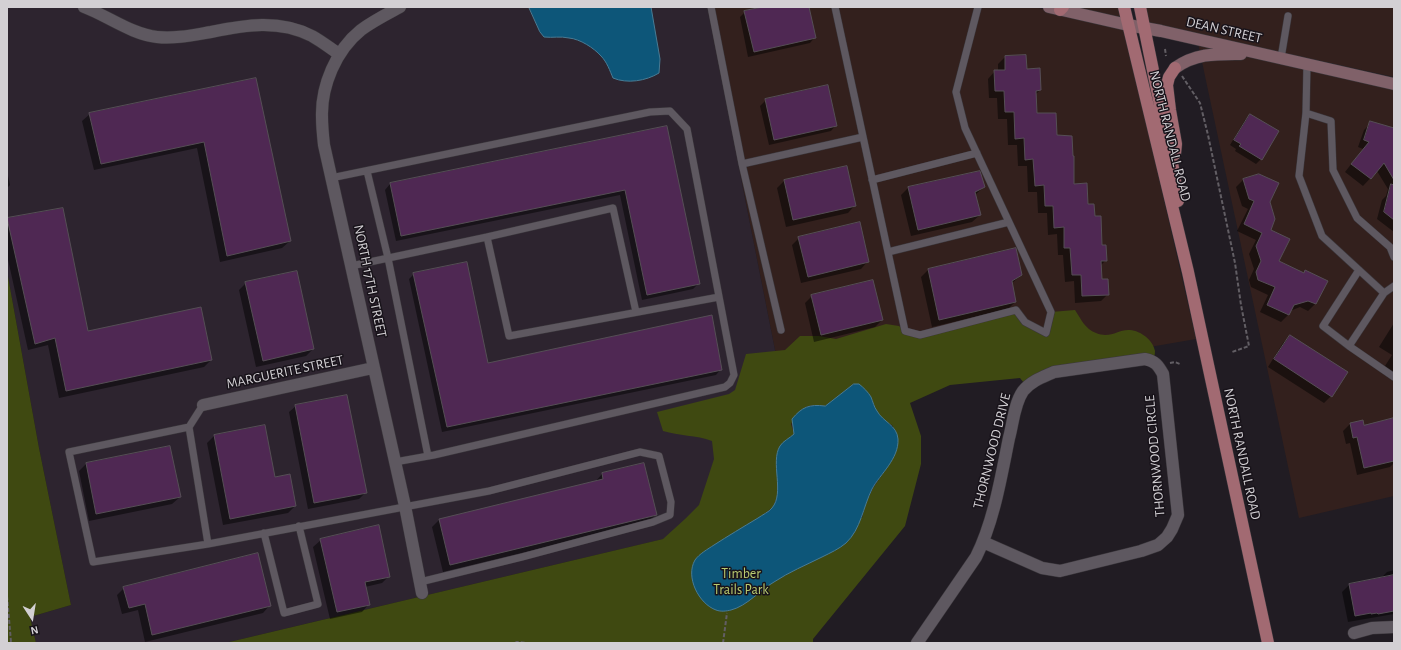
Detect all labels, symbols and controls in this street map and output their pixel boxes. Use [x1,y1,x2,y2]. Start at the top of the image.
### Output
street label: DEAN STREET [1185,13,1263,47]
street label: NORTH RANDALL ROAD [1146,69,1194,203]
street label: NORTH 17TH STREET [350,223,390,339]
street label: MARGUERITE STREET [225,351,345,393]
street label: NORTH RANDALL ROAD [1220,387,1264,521]
street label: THORNWOOD DRIVE [970,391,1014,511]
street label: THORNWOOD CIRCLE [1141,394,1169,518]
park label: Timber Trails Park [713,566,769,598]
north arrow [12,598,52,638]
text: N [30,624,39,636]

